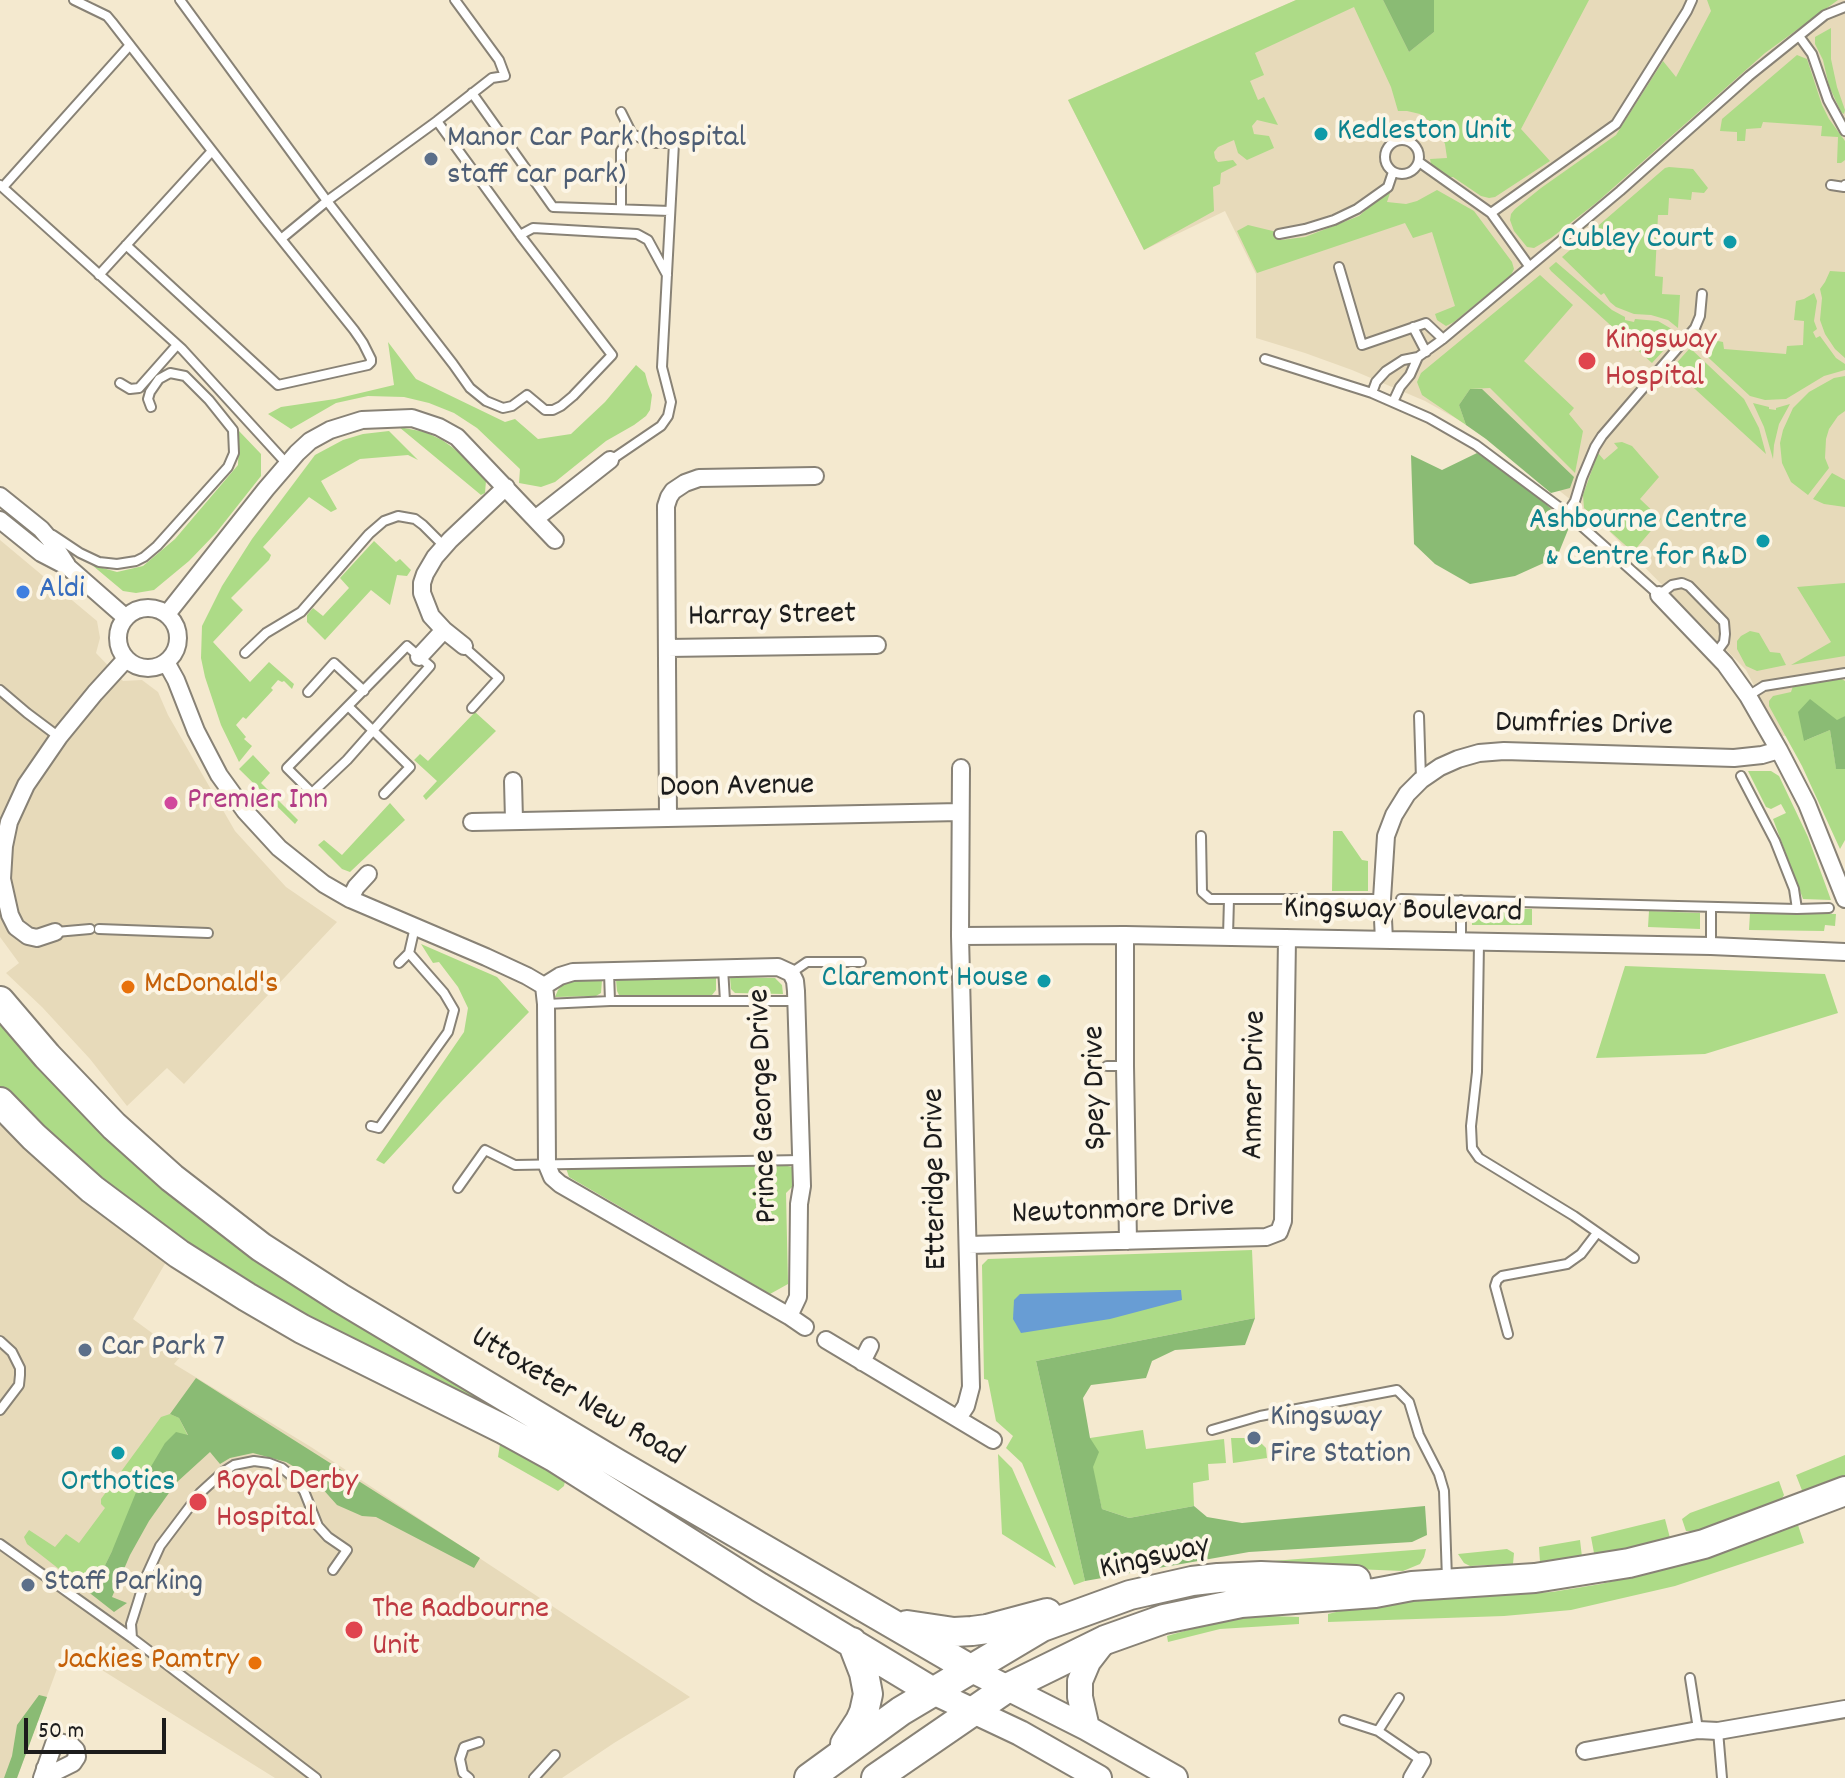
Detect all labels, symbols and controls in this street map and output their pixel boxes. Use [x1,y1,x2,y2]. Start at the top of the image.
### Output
place label: Kedleston Unit [1337,115,1512,153]
place label: Manor Car Park (hospital staff car park) [447,122,746,197]
marker: Kedleston Unit [1312,125,1330,143]
marker: Manor Car Park (hospital staff car park) [422,150,440,168]
place label: Cubley Court [1561,223,1714,261]
marker: Cubley Court [1721,233,1739,251]
place label: Kingsway Hospital [1605,324,1716,399]
marker: Kingsway Hospital [1576,350,1598,372]
place label: Ashbourne Centre & Centre for R&D [1529,504,1747,579]
marker: Ashbourne Centre & Centre for R&D [1754,532,1772,550]
place label: Aldi [39,573,85,611]
marker: Aldi [14,583,32,601]
street label: Harray Street [688,597,856,639]
street label: Dumfries Drive [1495,706,1673,748]
street label: Doon Avenue [659,768,815,810]
place label: Premier Inn [187,784,328,822]
marker: Premier Inn [162,794,180,812]
street label: Kingsway Boulevard [1283,892,1523,934]
place label: Claremont House [822,962,1028,1000]
place label: McDonald's [144,968,279,1006]
marker: Claremont House [1035,972,1053,990]
marker: McDonald's [119,978,137,996]
street label: Prince George Drive [743,988,789,1224]
street label: Anmer Drive [1237,1010,1277,1160]
street label: Spey Drive [1078,1025,1118,1151]
street label: Etteridge Drive [917,1088,959,1270]
street label: Newtonmore Drive [1011,1190,1235,1236]
street label: Uttoxeter New Road [462,1320,690,1478]
place label: Car Park 7 [101,1331,225,1369]
marker: Car Park 7 [76,1341,94,1359]
place label: Kingsway Fire Station [1270,1401,1411,1476]
marker: Kingsway Fire Station [1245,1429,1263,1447]
marker: Orthotics [109,1444,127,1462]
place label: Royal Derby Hospital [216,1465,358,1540]
place label: Orthotics [61,1466,175,1504]
marker: Royal Derby Hospital [187,1491,209,1513]
street label: Kingsway [1096,1529,1214,1591]
place label: Staff Parking [44,1566,203,1604]
marker: Staff Parking [19,1576,37,1594]
place label: The Radbourne Unit [372,1593,549,1668]
marker: The Radbourne Unit [343,1619,365,1641]
place label: Jackies Pamtry [57,1644,239,1682]
marker: Jackies Pamtry [246,1654,264,1672]
scale bar [28,1702,170,1752]
text: 50 m [38,1715,84,1749]

